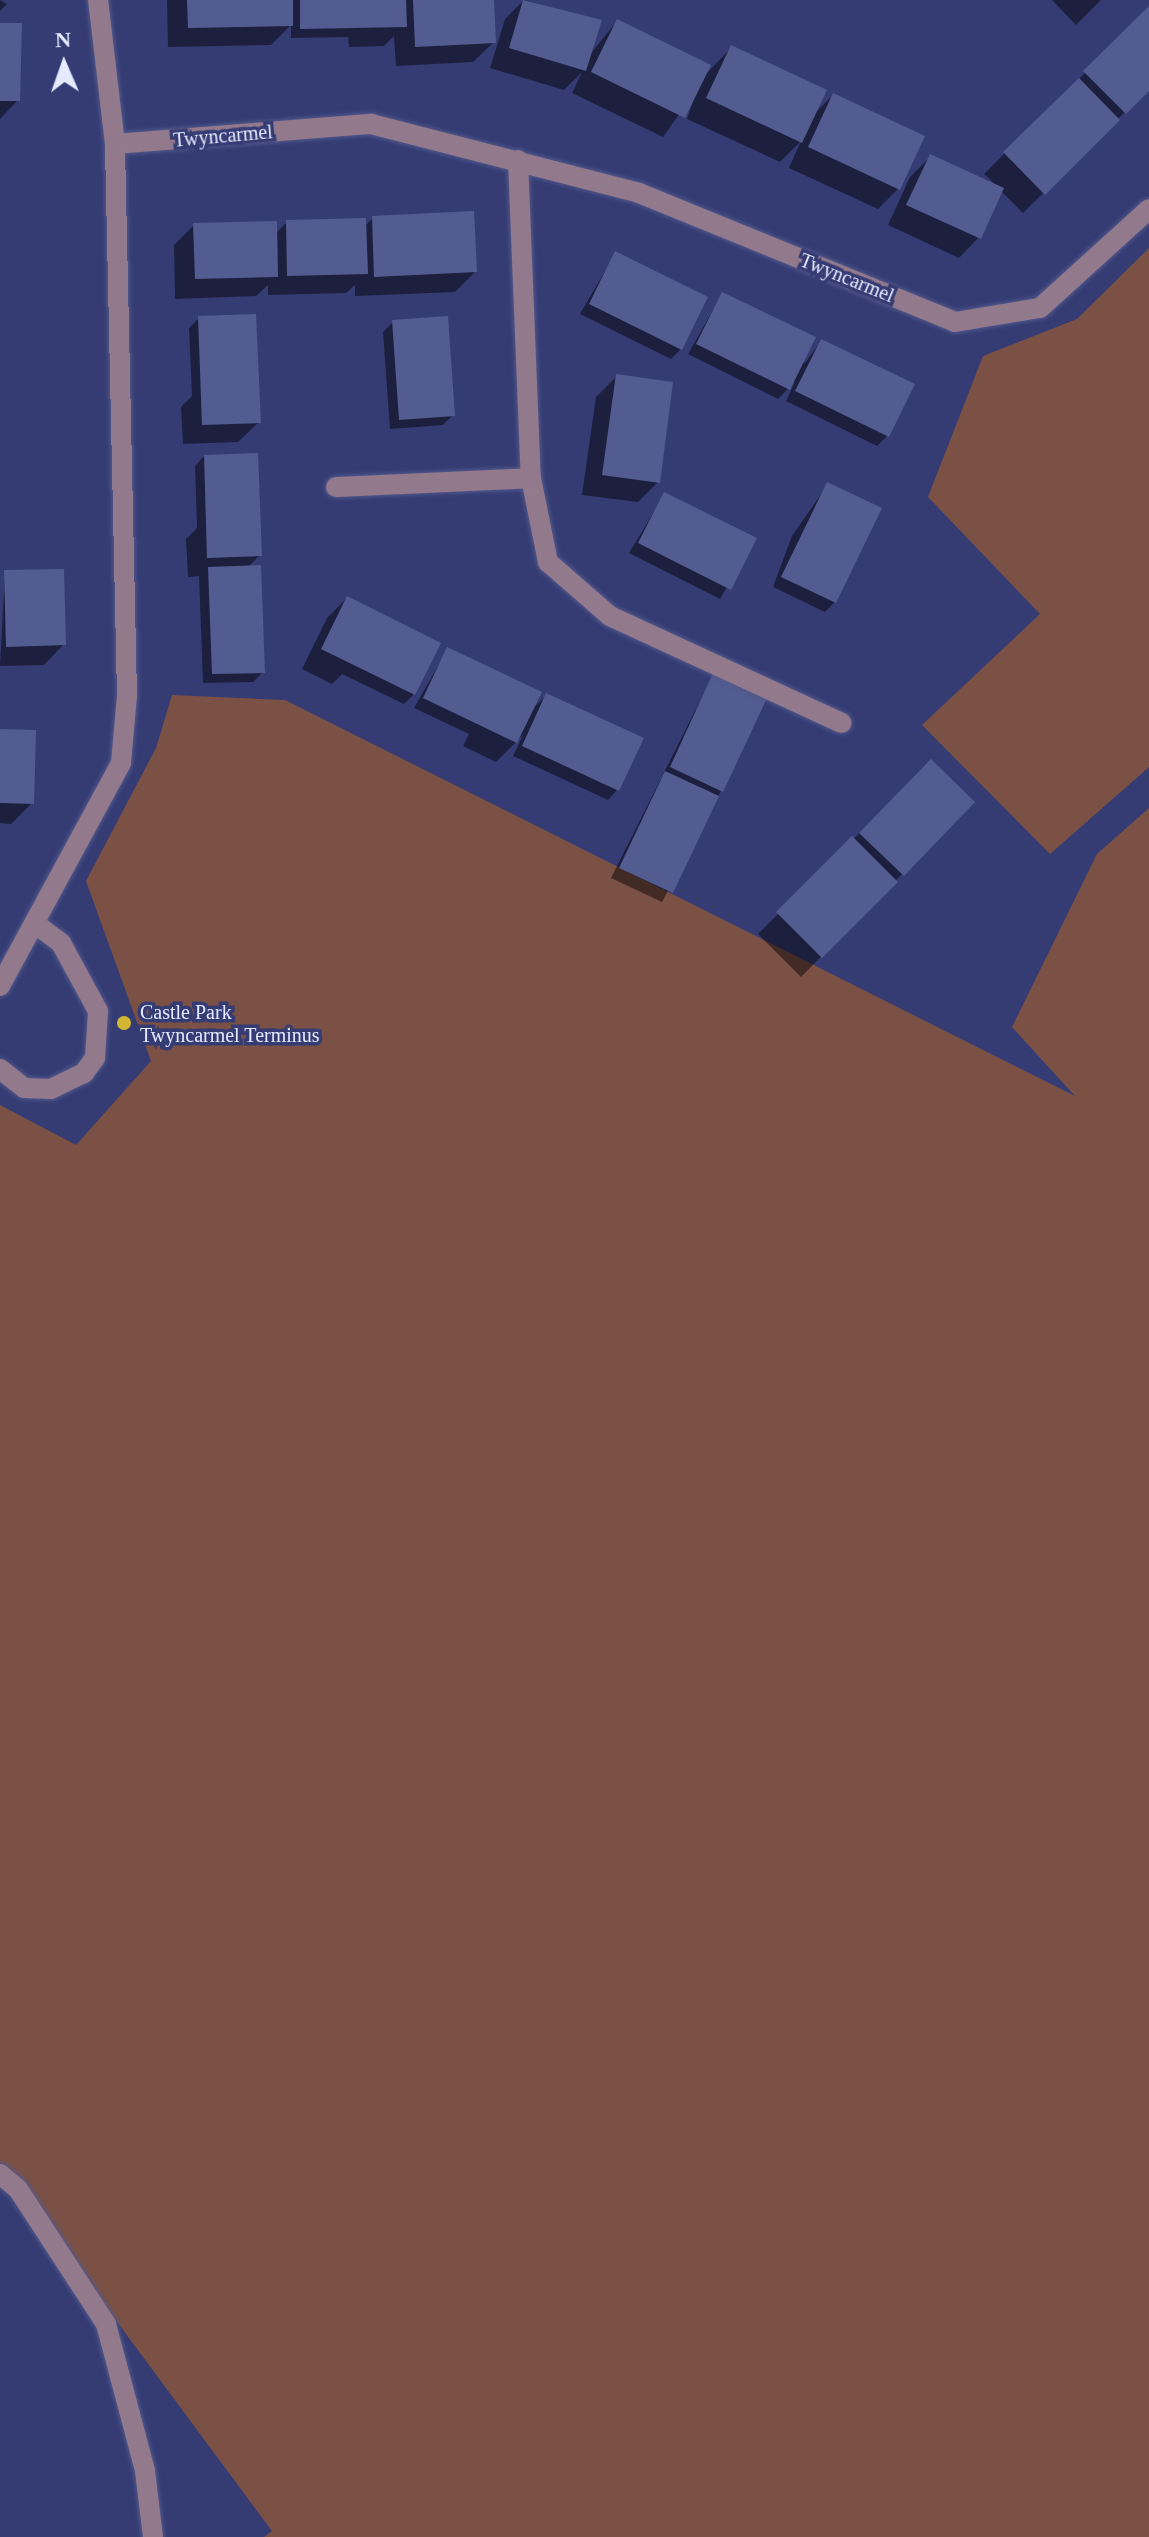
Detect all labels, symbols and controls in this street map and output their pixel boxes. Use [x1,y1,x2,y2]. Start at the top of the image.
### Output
north arrow [24,24,104,104]
text: N [55,27,72,52]
street label: Twyncarmel [172,120,274,152]
street label: Twyncarmel [796,248,898,308]
place label: Castle Park Twyncarmel Terminus [140,1000,320,1047]
marker: Castle Park Twyncarmel Terminus [115,1014,133,1032]

